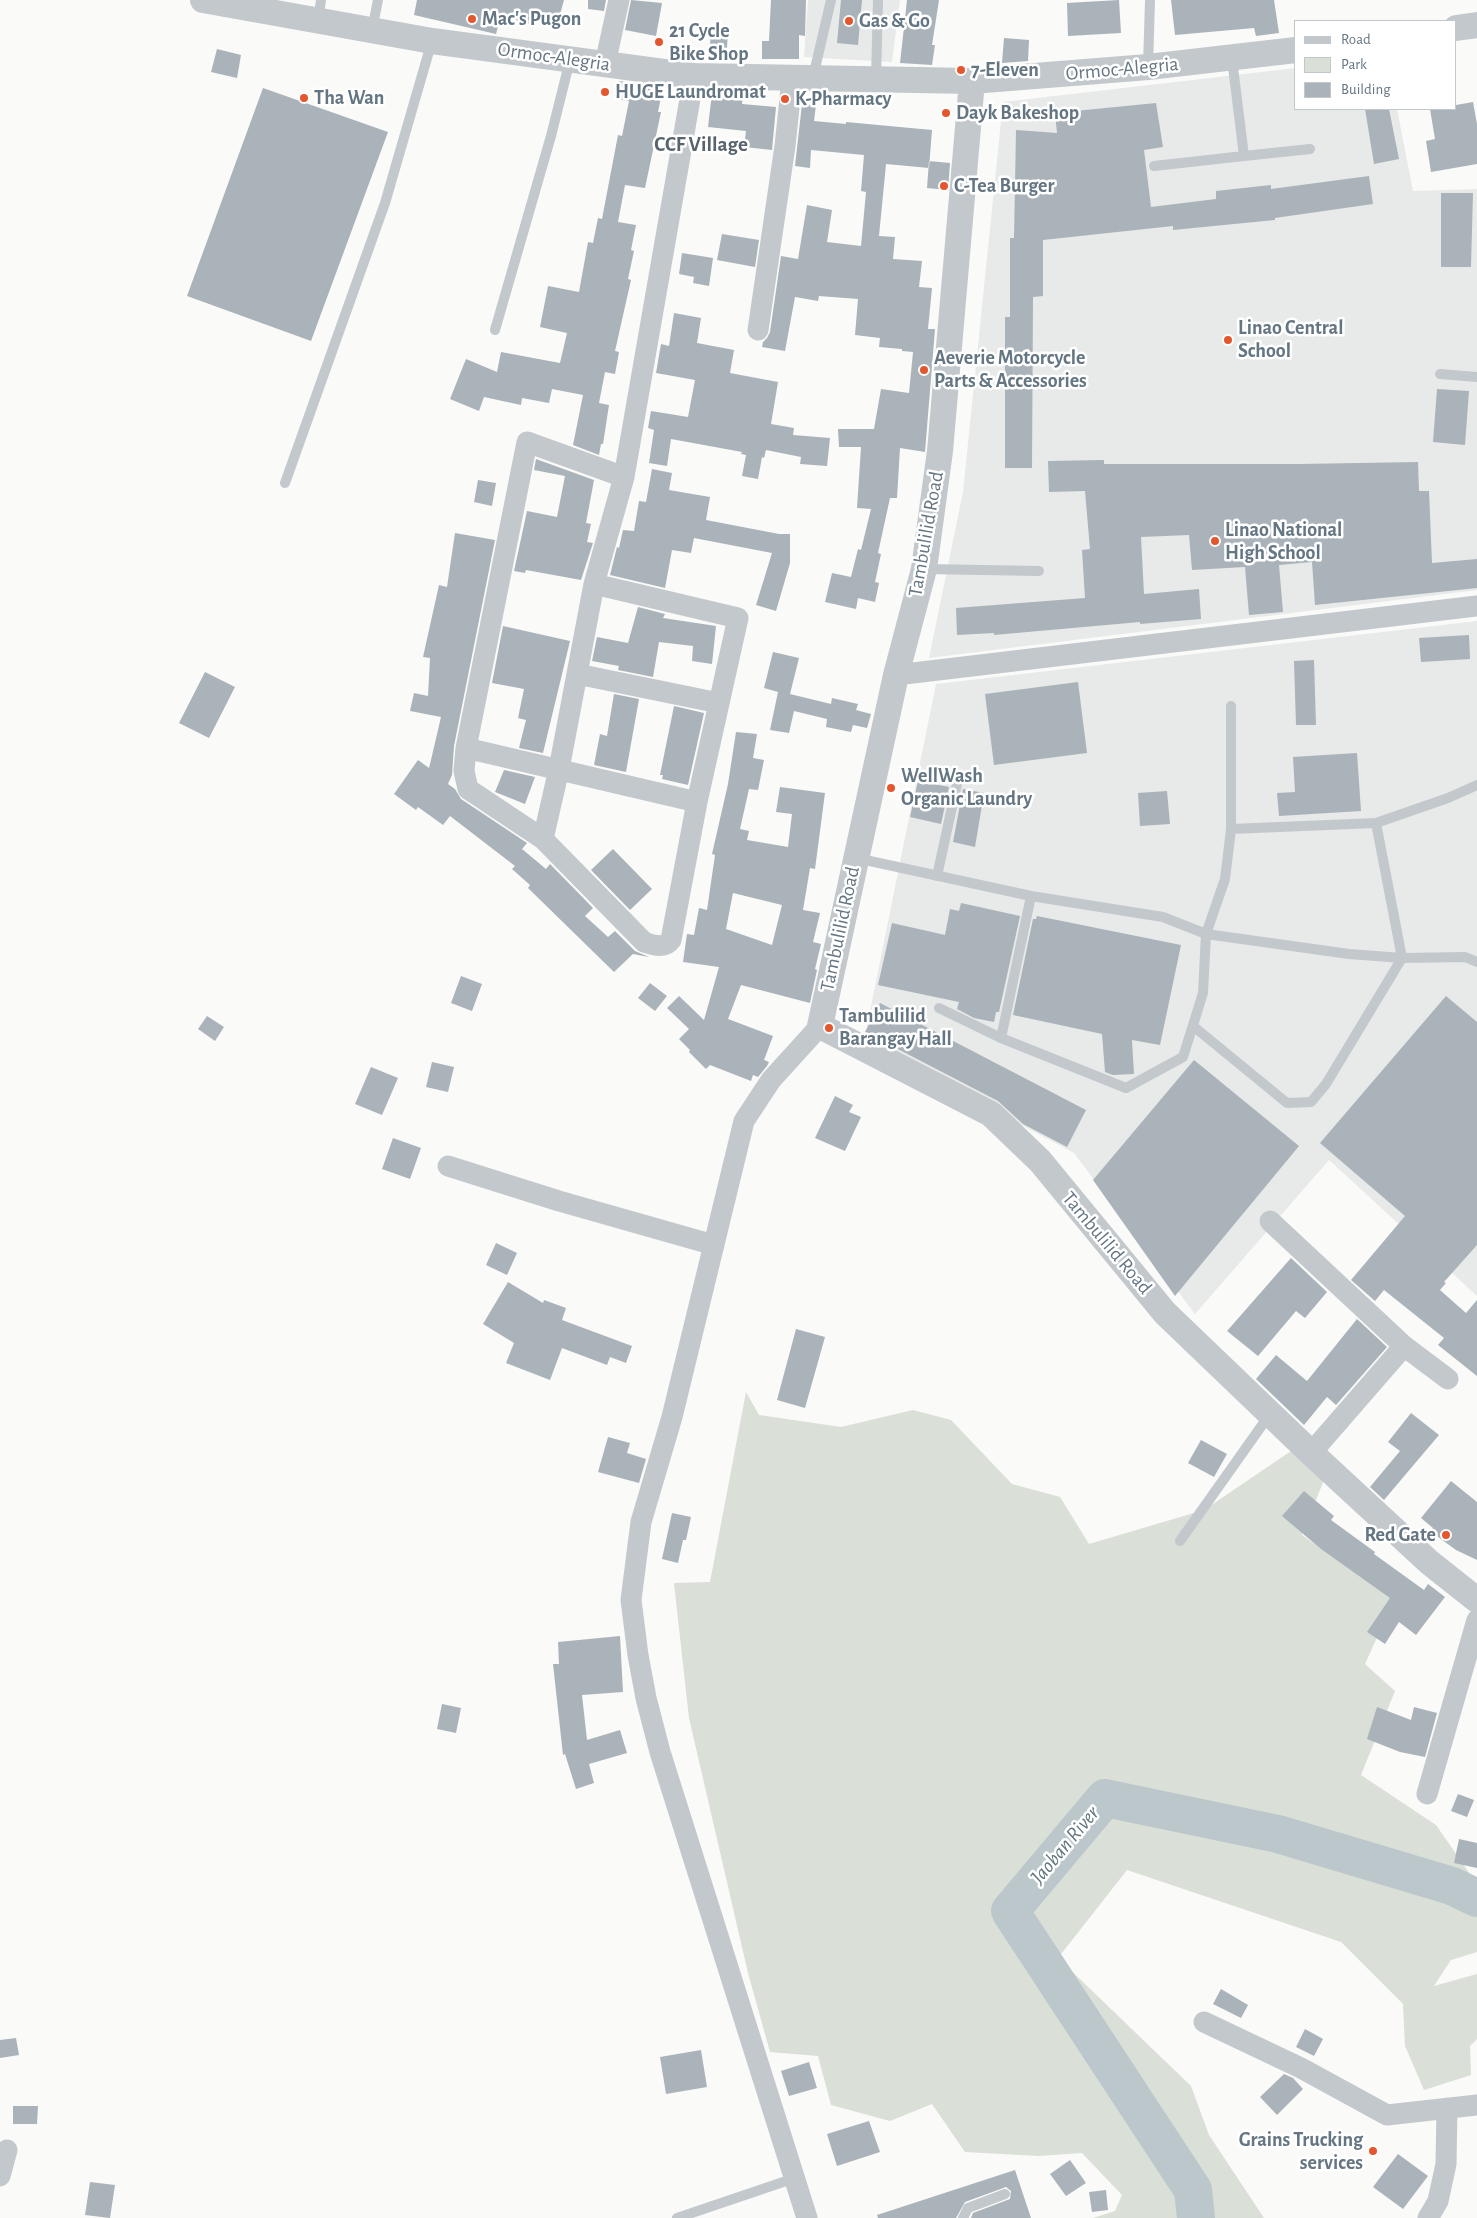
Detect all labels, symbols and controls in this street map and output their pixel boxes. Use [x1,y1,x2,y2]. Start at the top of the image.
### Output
place label: Mac's Pugon [482,7,581,31]
place label: Gas & Go [859,9,930,33]
marker: Mac's Pugon [466,13,478,25]
marker: Gas & Go [843,15,855,27]
place label: 21 Cycle Bike Shop [669,19,749,66]
legend [1294,20,1457,110]
text: Road [1341,32,1371,47]
marker: 21 Cycle Bike Shop [653,36,665,48]
street label: Ormoc-Alegria [496,37,612,77]
street label: Ormoc-Alegria [1065,52,1179,86]
text: Park [1341,57,1367,72]
place label: 7-Eleven [971,58,1039,82]
marker: 7-Eleven [955,64,967,76]
place label: HUGE Laundromat [615,80,766,104]
text: Building [1341,82,1391,97]
place label: Tha Wan [314,86,384,110]
marker: HUGE Laundromat [599,86,611,98]
place label: K-Pharmacy [795,87,892,111]
marker: Tha Wan [298,92,310,104]
marker: K-Pharmacy [779,93,791,105]
place label: Dayk Bakeshop [956,101,1079,125]
marker: Dayk Bakeshop [940,107,952,119]
district label: CCF Village [654,132,748,158]
place label: C-Tea Burger [954,174,1054,198]
marker: C-Tea Burger [938,180,950,192]
place label: Linao Central School [1238,316,1343,363]
marker: Linao Central School [1222,334,1234,346]
place label: Aeverie Motorcycle Parts & Accessories [934,346,1087,393]
marker: Aeverie Motorcycle Parts & Accessories [918,364,930,376]
street label: Tambulilid Road [903,469,949,599]
place label: Linao National High School [1225,518,1342,565]
marker: Linao National High School [1209,535,1221,547]
place label: WellWash Organic Laundry [901,764,1032,811]
marker: WellWash Organic Laundry [885,782,897,794]
street label: Tambulilid Road [815,864,865,994]
place label: Tambulilid Barangay Hall [839,1004,952,1051]
marker: Tambulilid Barangay Hall [823,1022,835,1034]
street label: Tambulilid Road [1057,1187,1157,1299]
place label: Red Gate [1364,1523,1436,1547]
marker: Red Gate [1440,1529,1452,1541]
water label: Jaoban River [1025,1801,1105,1889]
place label: Grains Trucking services [1239,2128,1363,2175]
marker: Grains Trucking services [1367,2145,1379,2157]

